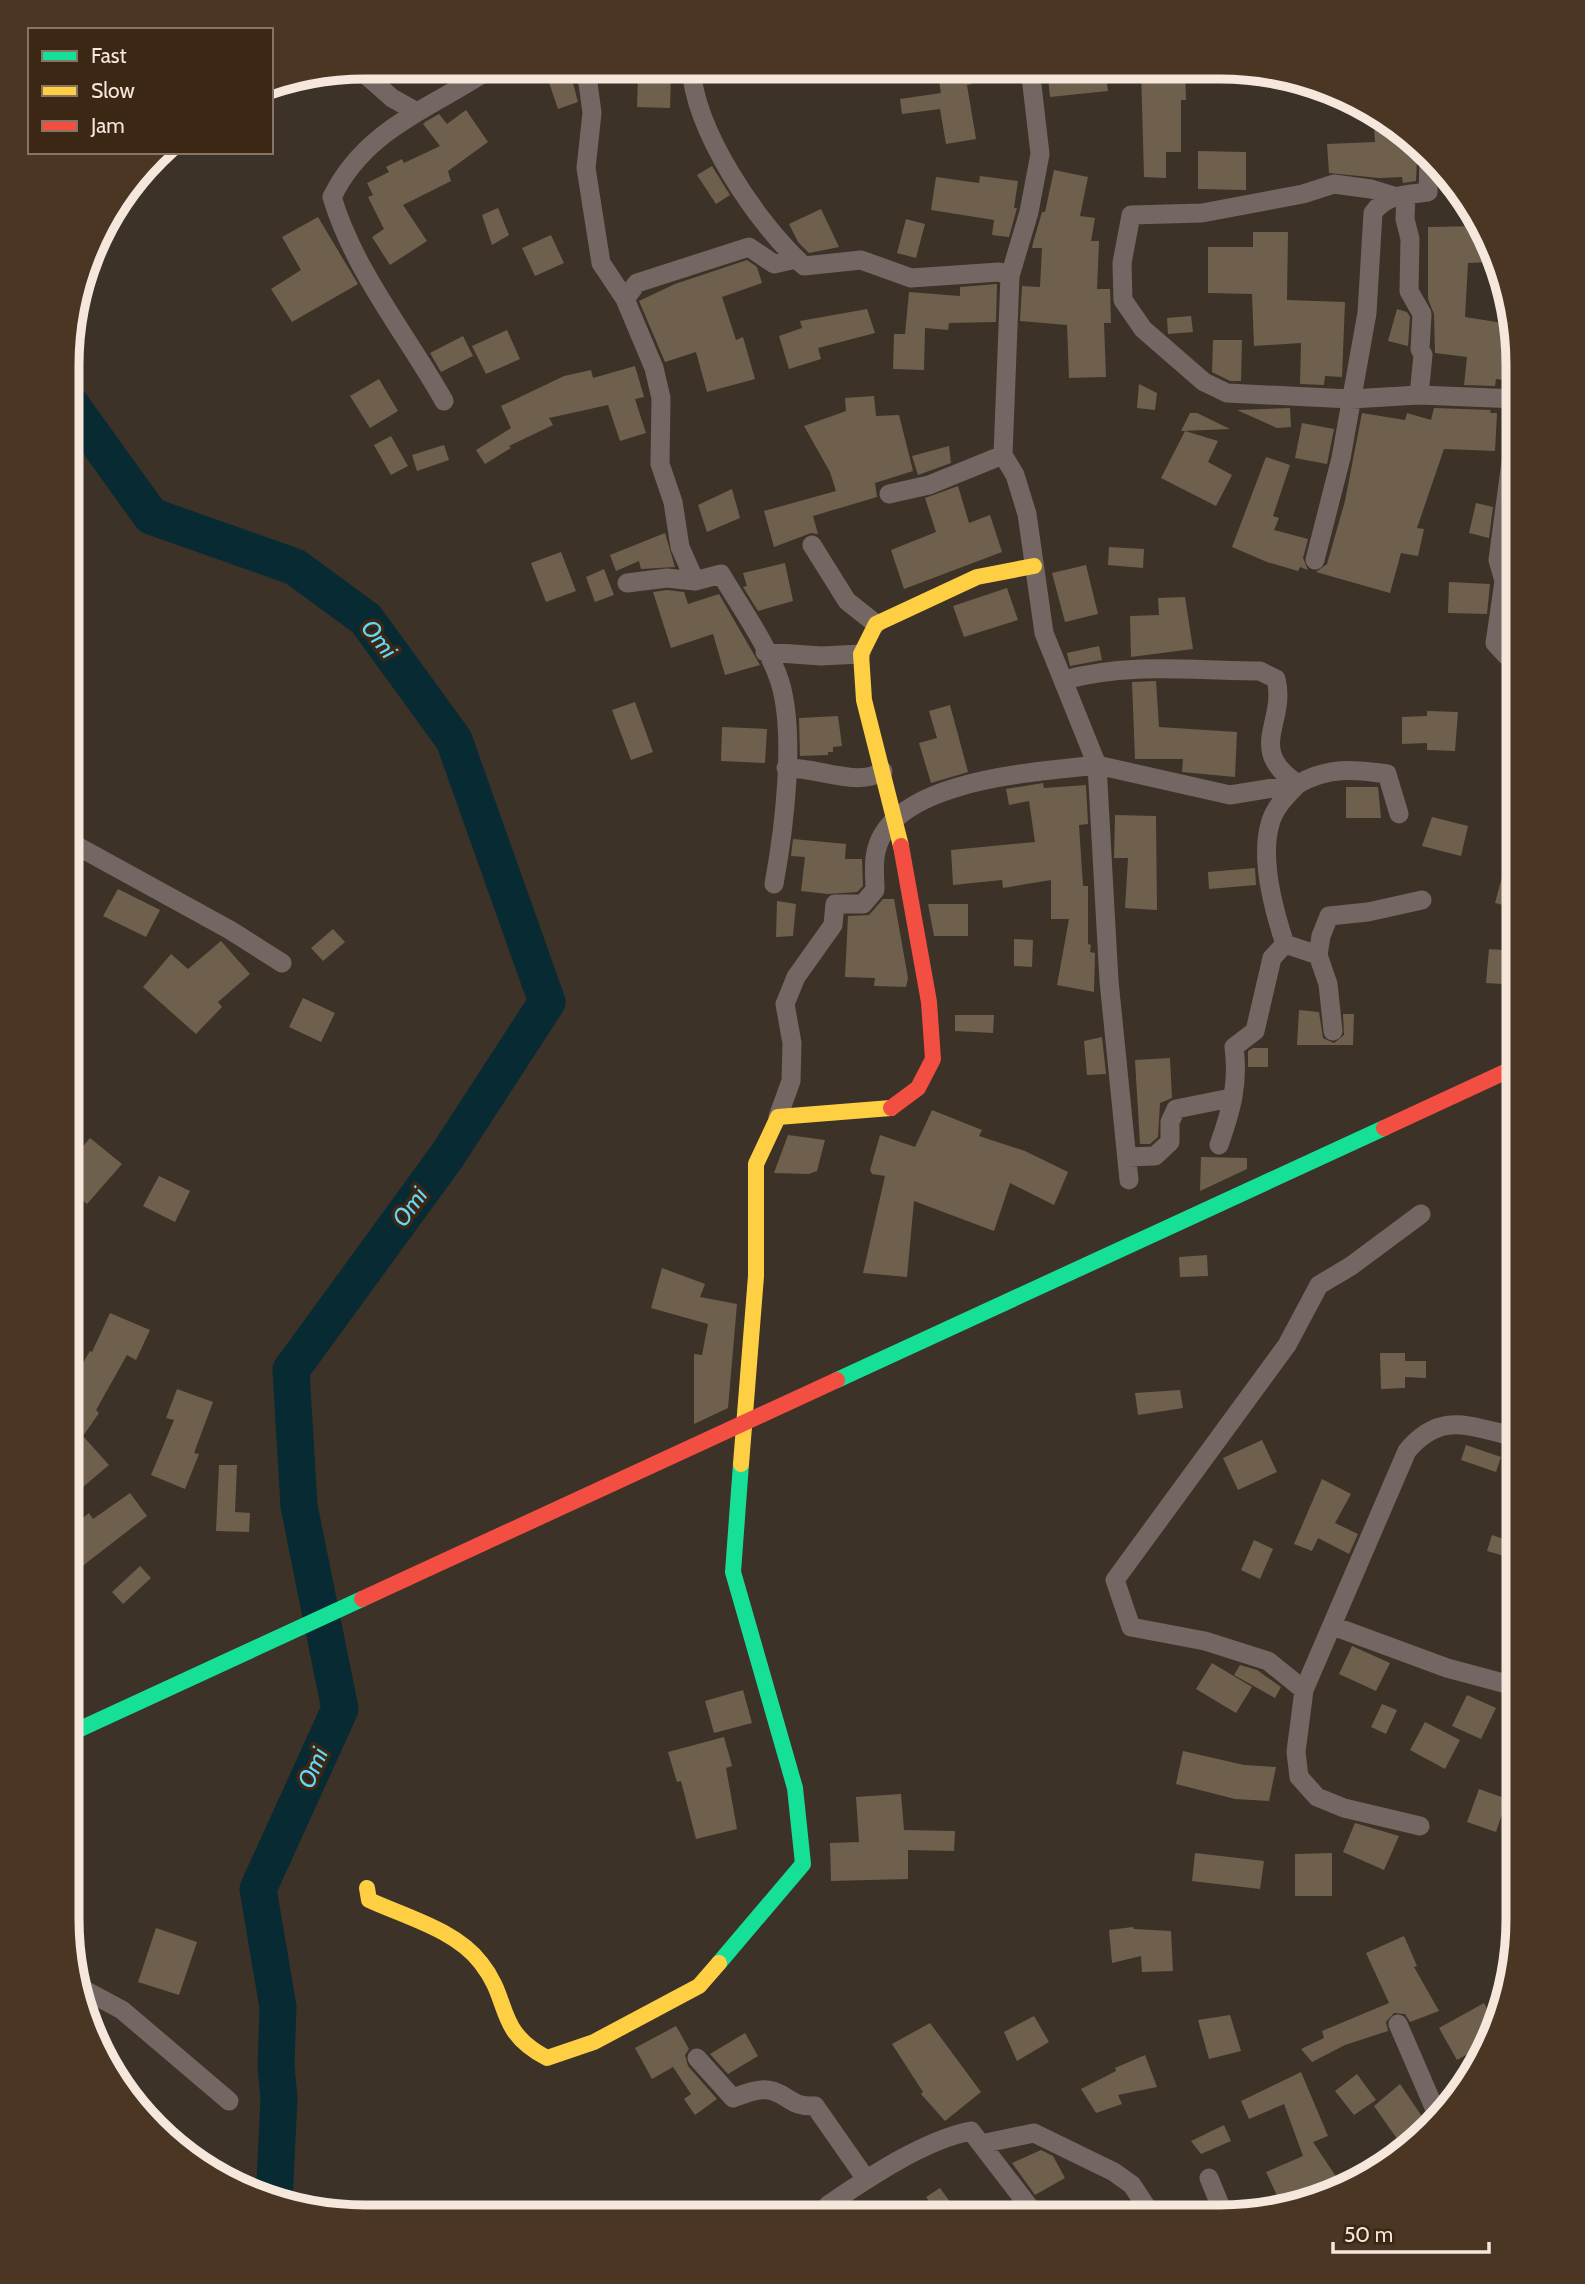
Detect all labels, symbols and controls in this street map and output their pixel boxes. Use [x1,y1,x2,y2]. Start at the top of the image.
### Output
legend [28,28,273,154]
text: Fast [91,43,127,68]
text: Slow [91,78,135,103]
text: Jam [90,113,125,138]
water label: Omi [355,614,404,665]
water label: Omi [386,1181,434,1232]
water label: Omi [291,1742,335,1793]
scale bar [1333,2210,1489,2254]
text: 50 m [1344,2222,1393,2247]

